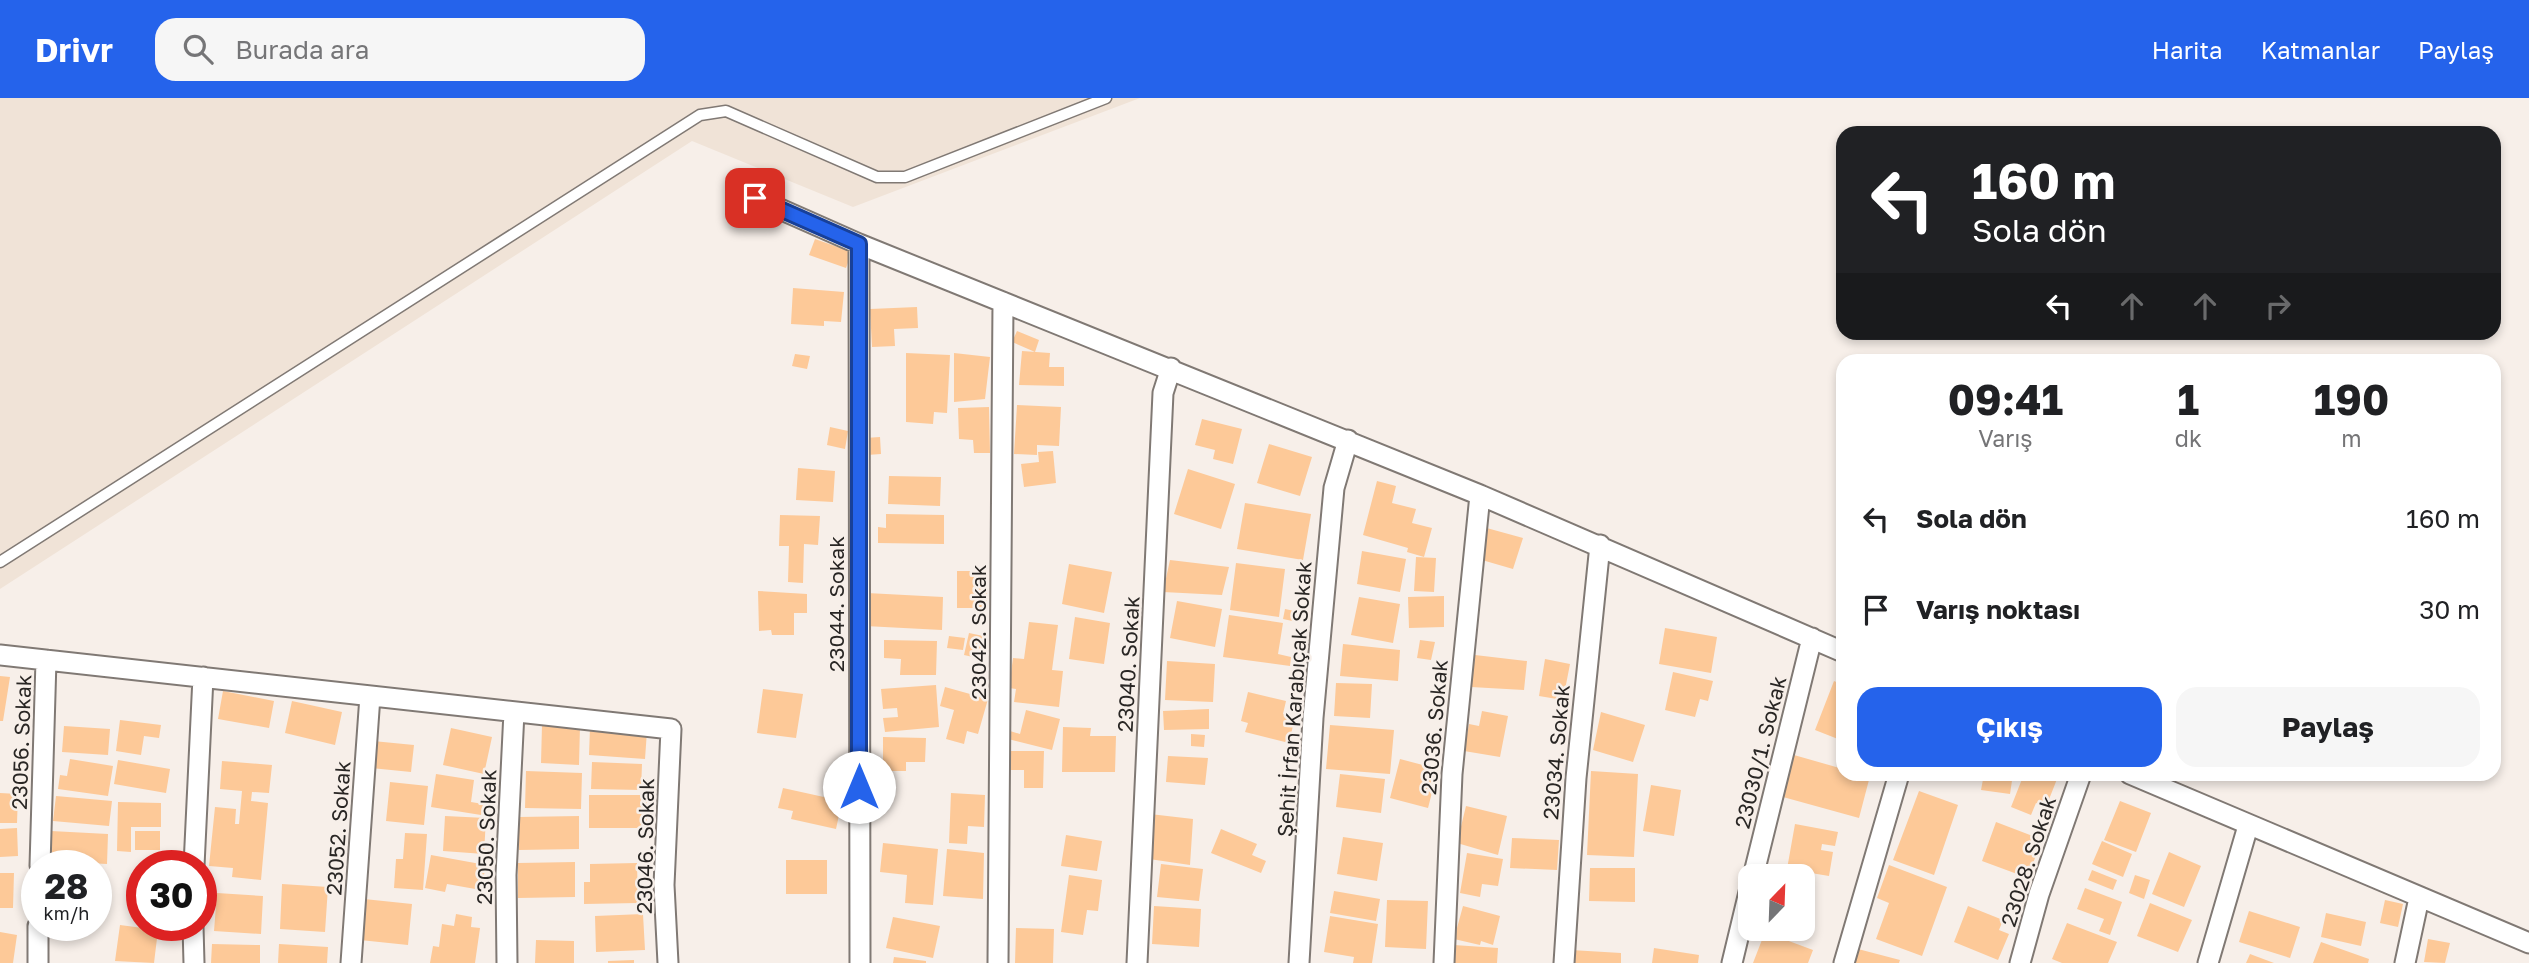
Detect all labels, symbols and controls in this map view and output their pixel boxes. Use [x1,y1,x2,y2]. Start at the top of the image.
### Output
search box [155,18,645,81]
text: Drivr [35,30,113,69]
icon: search [179,30,217,68]
text: Burada ara [235,34,369,65]
text: Harita [2152,35,2223,64]
text: Katmanlar [2261,35,2380,64]
text: Paylaş [2418,35,2494,64]
text: 160 m [1972,151,2115,210]
icon: left [1857,154,1948,245]
pin [725,168,785,228]
icon: arrive [736,179,774,217]
text: Sola dön [1972,211,2107,249]
icon: left [2040,287,2078,325]
icon: ahead [2113,287,2151,325]
icon: ahead [2186,287,2224,325]
icon: right [2259,287,2297,325]
text: 09:41 [1948,374,2063,424]
text: 1 [2178,374,2199,424]
text: 190 [2314,374,2389,424]
text: Varış [1978,424,2033,452]
text: dk [2175,424,2202,452]
text: m [2341,424,2362,452]
icon: left [1857,500,1895,538]
text: Sola dön [1916,503,2027,534]
text: 160 m [2406,503,2480,534]
street label: 23044. Sokak [823,536,849,672]
street label: Şehit İrfan Karabıçak Sokak [1271,560,1317,838]
street label: 23042. Sokak [965,564,991,700]
icon: arrive [1857,591,1895,629]
text: Varış noktası [1916,594,2080,625]
text: 30 m [2419,594,2480,625]
street label: 23040. Sokak [1111,595,1145,733]
street label: 23036. Sokak [1415,658,1453,796]
street label: 23030/1. Sokak [1729,673,1792,831]
street label: 23056. Sokak [6,674,36,810]
street label: 23034. Sokak [1537,683,1575,821]
button: Çıkış [1857,687,2162,767]
button: Paylaş [2176,687,2480,767]
position arrow [822,750,896,824]
street label: 23052. Sokak [320,760,356,896]
street label: 23050. Sokak [471,769,501,905]
street label: 23046. Sokak [631,778,659,914]
street label: 23028. Sokak [1995,792,2061,929]
speed limit sign: 30 [126,850,217,941]
north arrow [1738,864,1815,942]
map controls [1738,864,1815,941]
text: 28 [45,865,88,907]
text: km/h [44,902,89,924]

